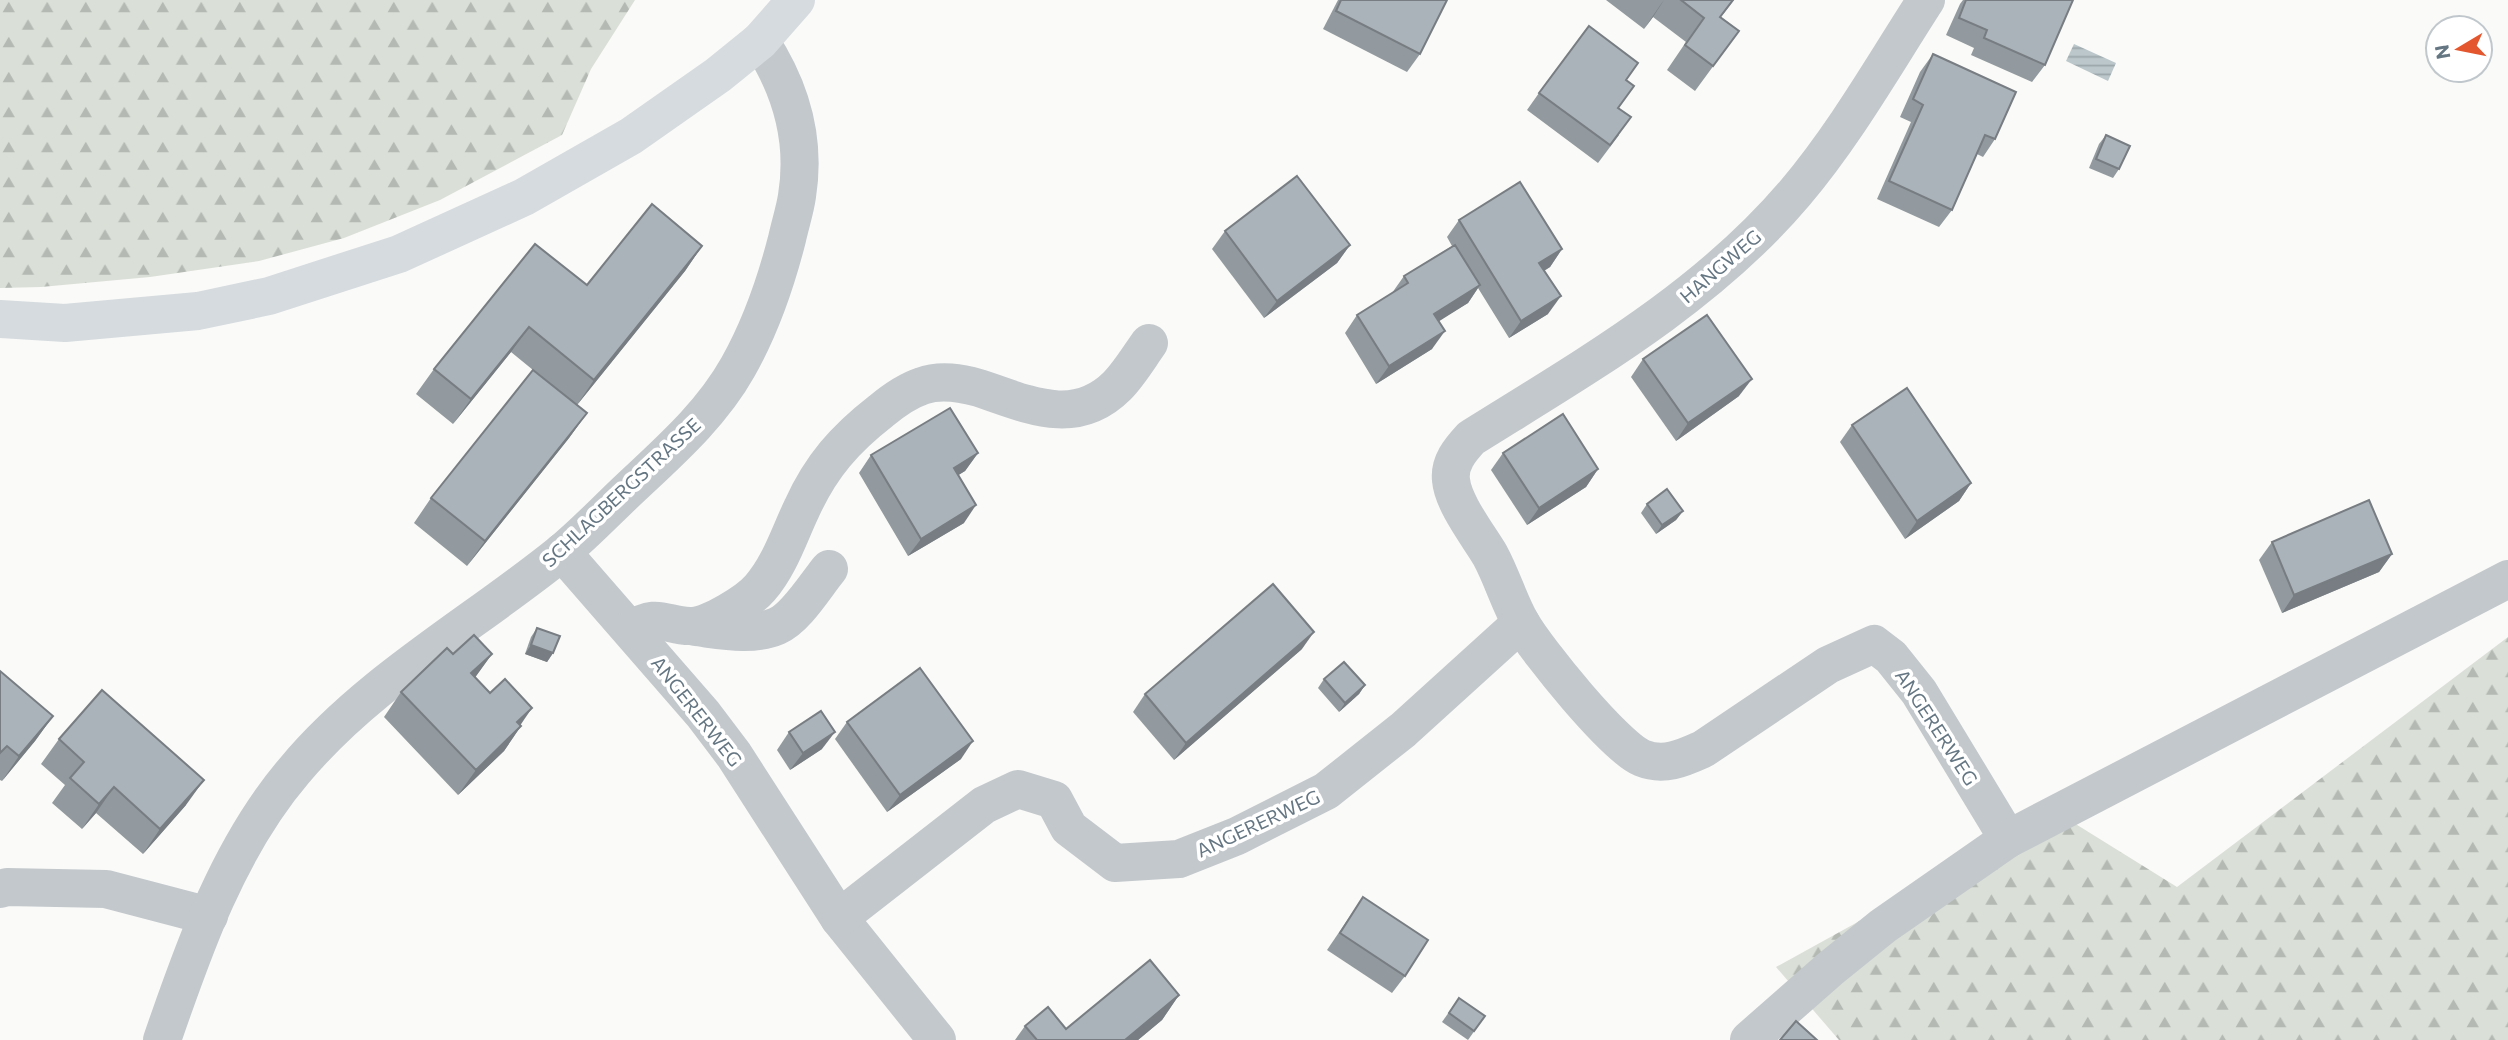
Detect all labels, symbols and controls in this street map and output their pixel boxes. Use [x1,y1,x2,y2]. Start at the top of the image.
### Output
north arrow [2424,14,2494,84]
text: N [2429,43,2454,61]
street label: HANGWEG [1675,224,1765,308]
street label: SCHLAGBERGSTRASSE [537,413,705,571]
street label: ANGERERWEG [647,651,747,771]
street label: ANGERERWEG [1891,665,1983,789]
street label: ANGERERWEG [1193,784,1323,862]

